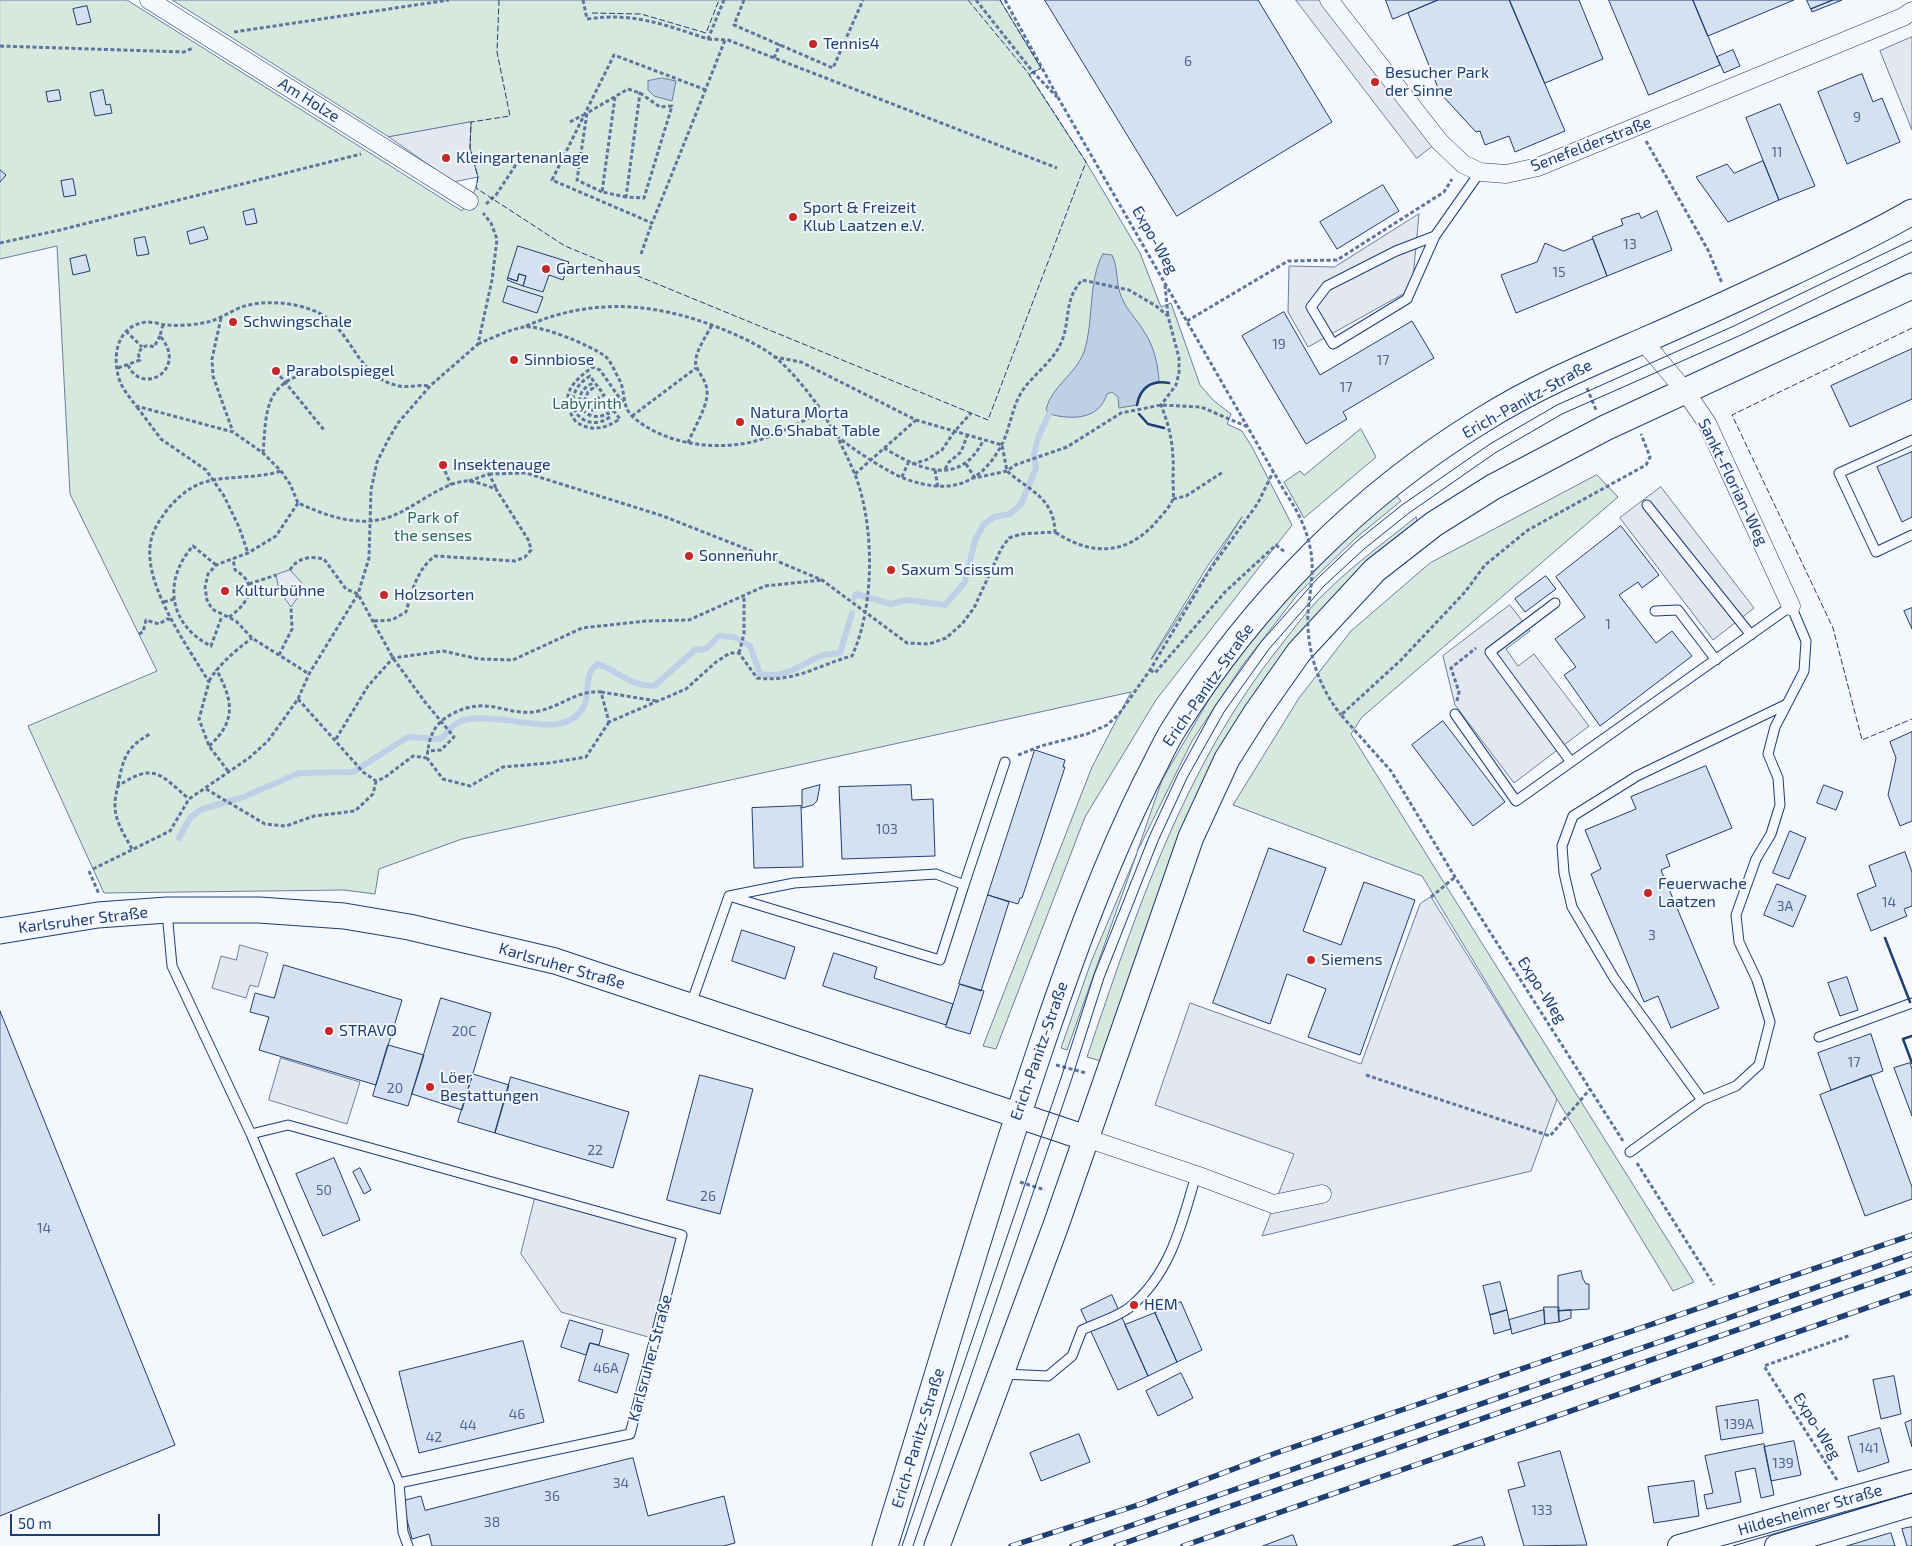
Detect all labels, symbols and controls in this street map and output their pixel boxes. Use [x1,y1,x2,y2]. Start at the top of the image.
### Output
place label: Tennis4 [823,34,880,54]
marker: Tennis4 [807,38,819,50]
house number: 6 [1184,53,1192,69]
place label: Besucher Park der Sinne [1385,63,1489,101]
street label: Am Holze [275,74,343,126]
marker: Besucher Park der Sinne [1369,76,1381,88]
house number: 9 [1853,109,1861,125]
street label: Senefelderstraße [1528,112,1654,176]
house number: 11 [1771,144,1783,160]
place label: Kleingartenanlage [456,148,589,168]
marker: Kleingartenanlage [440,152,452,164]
place label: Sport & Freizeit Klub Laatzen e.V. [803,198,925,236]
street label: Expo-Weg [1128,203,1182,277]
marker: Sport & Freizeit Klub Laatzen e.V. [787,211,799,223]
house number: 13 [1623,236,1637,252]
place label: Gartenhaus [556,259,641,279]
marker: Gartenhaus [540,263,552,275]
house number: 15 [1552,264,1566,280]
place label: Schwingschale [243,312,352,332]
marker: Schwingschale [227,316,239,328]
house number: 19 [1272,336,1286,352]
place label: Sinnbiose [524,350,594,370]
house number: 17 [1377,352,1389,368]
marker: Sinnbiose [508,354,520,366]
street label: Erich-Panitz-Straße [1459,355,1595,443]
place label: Parabolspiegel [286,361,394,381]
marker: Parabolspiegel [270,365,282,377]
house number: 17 [1340,379,1352,395]
park label: Labyrinth [552,394,622,414]
place label: Natura Morta No.6 Shabat Table [750,403,880,441]
street label: Sankt-Florian-Weg [1694,415,1772,549]
marker: Natura Morta No.6 Shabat Table [734,416,746,428]
place label: Insektenauge [453,455,551,475]
marker: Insektenauge [437,459,449,471]
park label: Park of the senses [394,508,472,546]
place label: Sonnenuhr [699,546,778,566]
marker: Sonnenuhr [683,550,695,562]
place label: Saxum Scissum [901,560,1014,580]
marker: Saxum Scissum [885,564,897,576]
place label: Kulturbühne [235,581,325,601]
marker: Kulturbühne [219,585,231,597]
place label: Holzsorten [394,585,474,605]
marker: Holzsorten [378,589,390,601]
house number: 1 [1605,616,1611,632]
street label: Erich-Panitz-Straße [1158,620,1258,750]
house number: 103 [876,821,898,837]
place label: Feuerwache Laatzen [1658,874,1747,912]
marker: Feuerwache Laatzen [1642,887,1654,899]
house number: 14 [1882,894,1896,910]
house number: 3A [1777,898,1793,914]
street label: Karlsruher Straße [17,903,149,937]
house number: 3 [1648,927,1656,943]
street label: Karlsruher Straße [497,939,627,993]
place label: Siemens [1321,950,1383,970]
street label: Expo-Weg [1513,953,1571,1027]
marker: Siemens [1305,954,1317,966]
street label: Erich-Panitz-Straße [1006,979,1072,1123]
place label: STRAVO [339,1021,397,1041]
house number: 20C [452,1023,476,1039]
marker: STRAVO [323,1025,335,1037]
house number: 17 [1848,1054,1860,1070]
place label: Löer Bestattungen [440,1068,539,1106]
house number: 20 [387,1080,403,1096]
marker: Löer Bestattungen [424,1081,436,1093]
house number: 22 [587,1142,603,1158]
house number: 50 [316,1182,332,1198]
house number: 26 [700,1188,716,1204]
house number: 14 [37,1220,51,1236]
street label: Karlsruher Straße [624,1292,676,1424]
place label: HEM [1144,1295,1178,1315]
marker: HEM [1128,1299,1140,1311]
house number: 46A [593,1360,619,1376]
street label: Erich-Panitz-Straße [888,1366,948,1510]
street label: Expo-Weg [1789,1389,1845,1463]
house number: 46 [509,1406,525,1422]
house number: 139A [1724,1416,1754,1432]
house number: 44 [459,1417,477,1433]
house number: 42 [426,1429,442,1445]
house number: 141 [1859,1440,1879,1456]
house number: 139 [1772,1455,1794,1471]
house number: 34 [613,1475,629,1491]
street label: Hildesheimer Straße [1736,1480,1884,1540]
house number: 36 [544,1488,560,1504]
house number: 133 [1531,1502,1553,1518]
scale bar [12,1504,162,1536]
text: 50 m [18,1514,52,1532]
house number: 38 [484,1514,500,1530]

